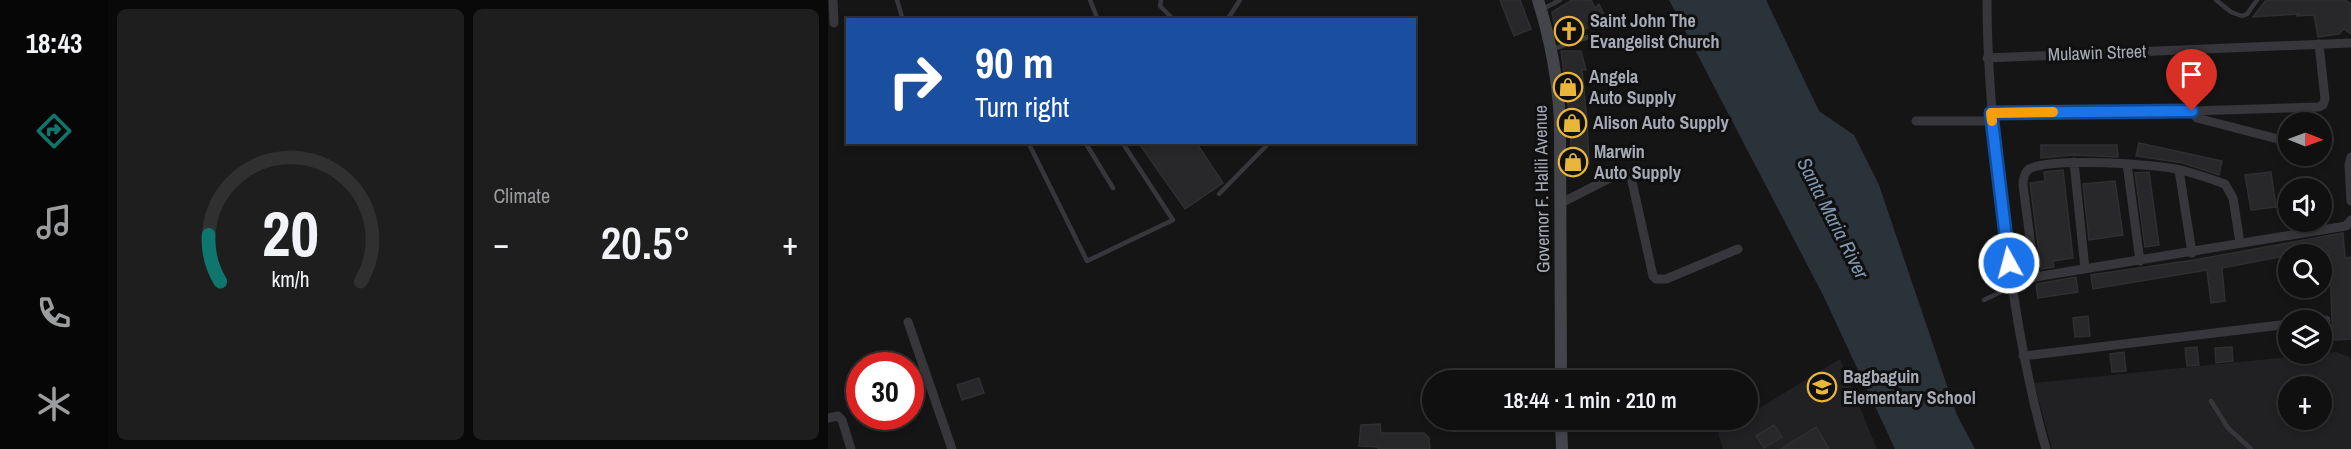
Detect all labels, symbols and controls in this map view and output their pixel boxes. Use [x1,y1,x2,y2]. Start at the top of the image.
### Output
place label: Saint John The Evangelist Church [1590,8,1720,54]
church icon: Saint John The Evangelist Church [1553,15,1585,47]
text: 18:43 [26,25,82,61]
text: 90 m [975,35,1054,91]
street label: Mulawin Street [2047,38,2147,67]
icon: right [876,42,954,120]
pin [2166,49,2217,111]
icon: arrive [2175,58,2208,91]
place label: Angela Auto Supply [1589,64,1677,110]
shop icon: Angela Auto Supply [1552,71,1584,103]
text: Turn right [975,89,1069,125]
street label: Governor F. Halili Avenue [1528,105,1555,273]
shop icon: Alison Auto Supply [1556,107,1588,139]
icon: directions [33,110,75,152]
place label: Alison Auto Supply [1593,110,1729,135]
north arrow [2278,112,2332,166]
map controls [2278,112,2332,430]
place label: Marwin Auto Supply [1594,139,1682,185]
shop icon: Marwin Auto Supply [1557,146,1589,178]
water label: Santa Maria River [1791,152,1876,284]
button: sound [2278,178,2332,232]
text: Climate [494,182,550,209]
text: 20 [262,191,319,275]
icon: music [33,201,75,243]
text: 20.5° [601,212,691,273]
text: − [494,221,509,265]
text: + [782,221,798,265]
position arrow [1977,231,2041,295]
button: search [2278,244,2332,298]
text: km/h [271,265,309,294]
icon: phone [33,292,75,334]
button: layers [2278,310,2332,364]
speed limit sign: 30 [846,352,924,430]
place label: Bagbaguin Elementary School [1843,364,1976,410]
school or university icon: Bagbaguin Elementary School [1806,371,1838,403]
button: + [2278,376,2332,430]
icon: climate [33,383,75,425]
text: 18:44 · 1 min · 210 m [1503,385,1677,415]

